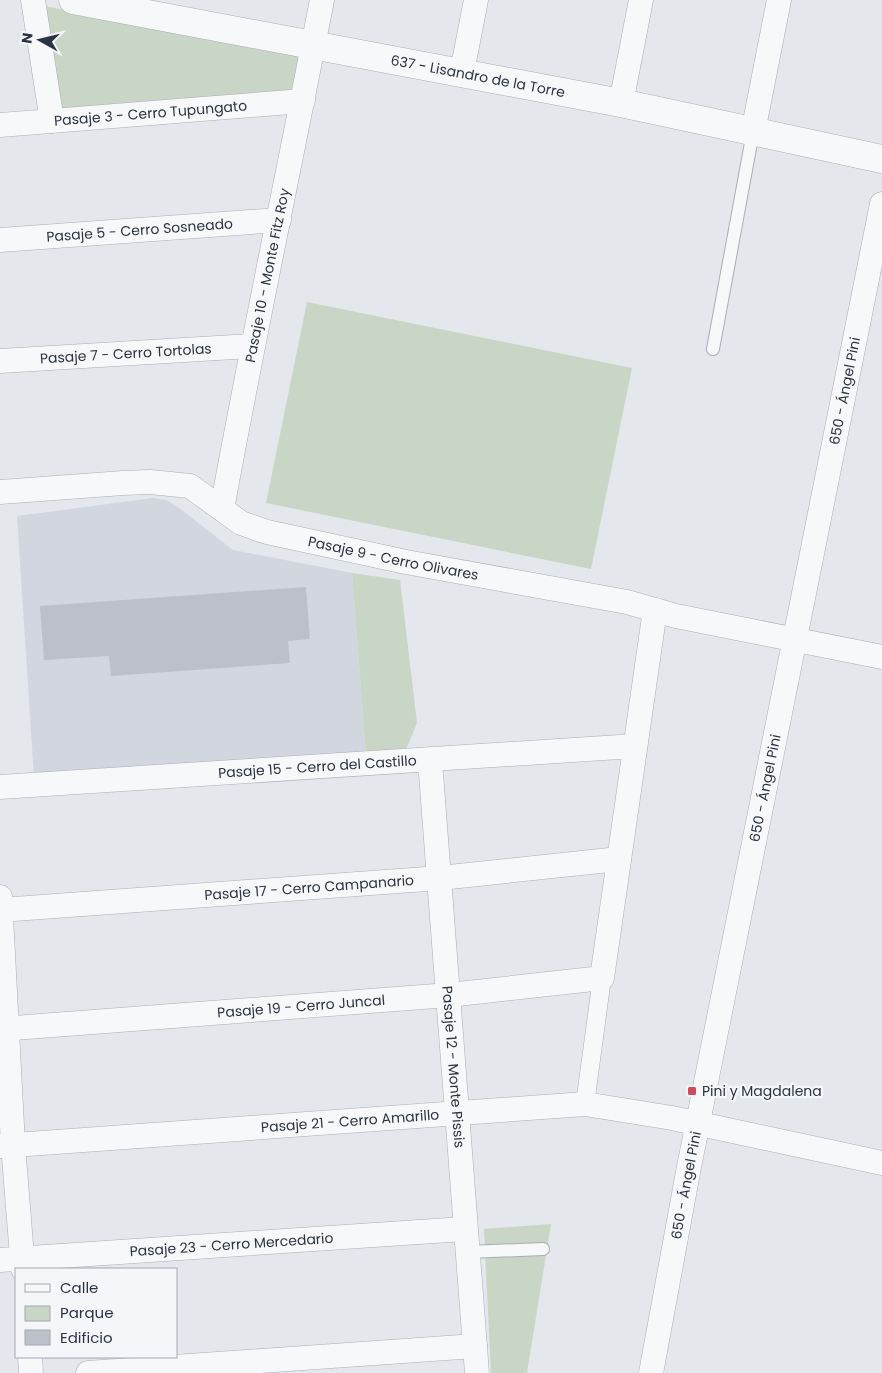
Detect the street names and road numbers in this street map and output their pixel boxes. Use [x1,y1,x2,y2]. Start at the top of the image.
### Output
street label: 637 - Lisandro de la Torre [389,50,567,102]
street label: Pasaje 3 - Cerro Tupungato [53,95,248,131]
street label: Pasaje 10 - Monte Fitz Roy [240,186,294,364]
street label: Pasaje 5 - Cerro Sosneado [46,213,234,247]
street label: 650 - Ángel Pini [824,335,865,447]
street label: Pasaje 7 - Cerro Tortolas [39,338,212,369]
street label: Pasaje 9 - Cerro Olivares [306,531,480,585]
street label: 650 - Ángel Pini [744,732,786,844]
street label: Pasaje 15 - Cerro del Castillo [217,750,417,783]
street label: Pasaje 17 - Cerro Campanario [204,870,415,905]
street label: Pasaje 12 - Monte Pissis [437,985,470,1149]
street label: Pasaje 19 - Cerro Juncal [216,990,386,1023]
street label: Pasaje 21 - Cerro Amarillo [260,1104,440,1137]
street label: 650 - Ángel Pini [666,1129,706,1241]
street label: Pasaje 23 - Cerro Mercedario [129,1228,334,1261]

